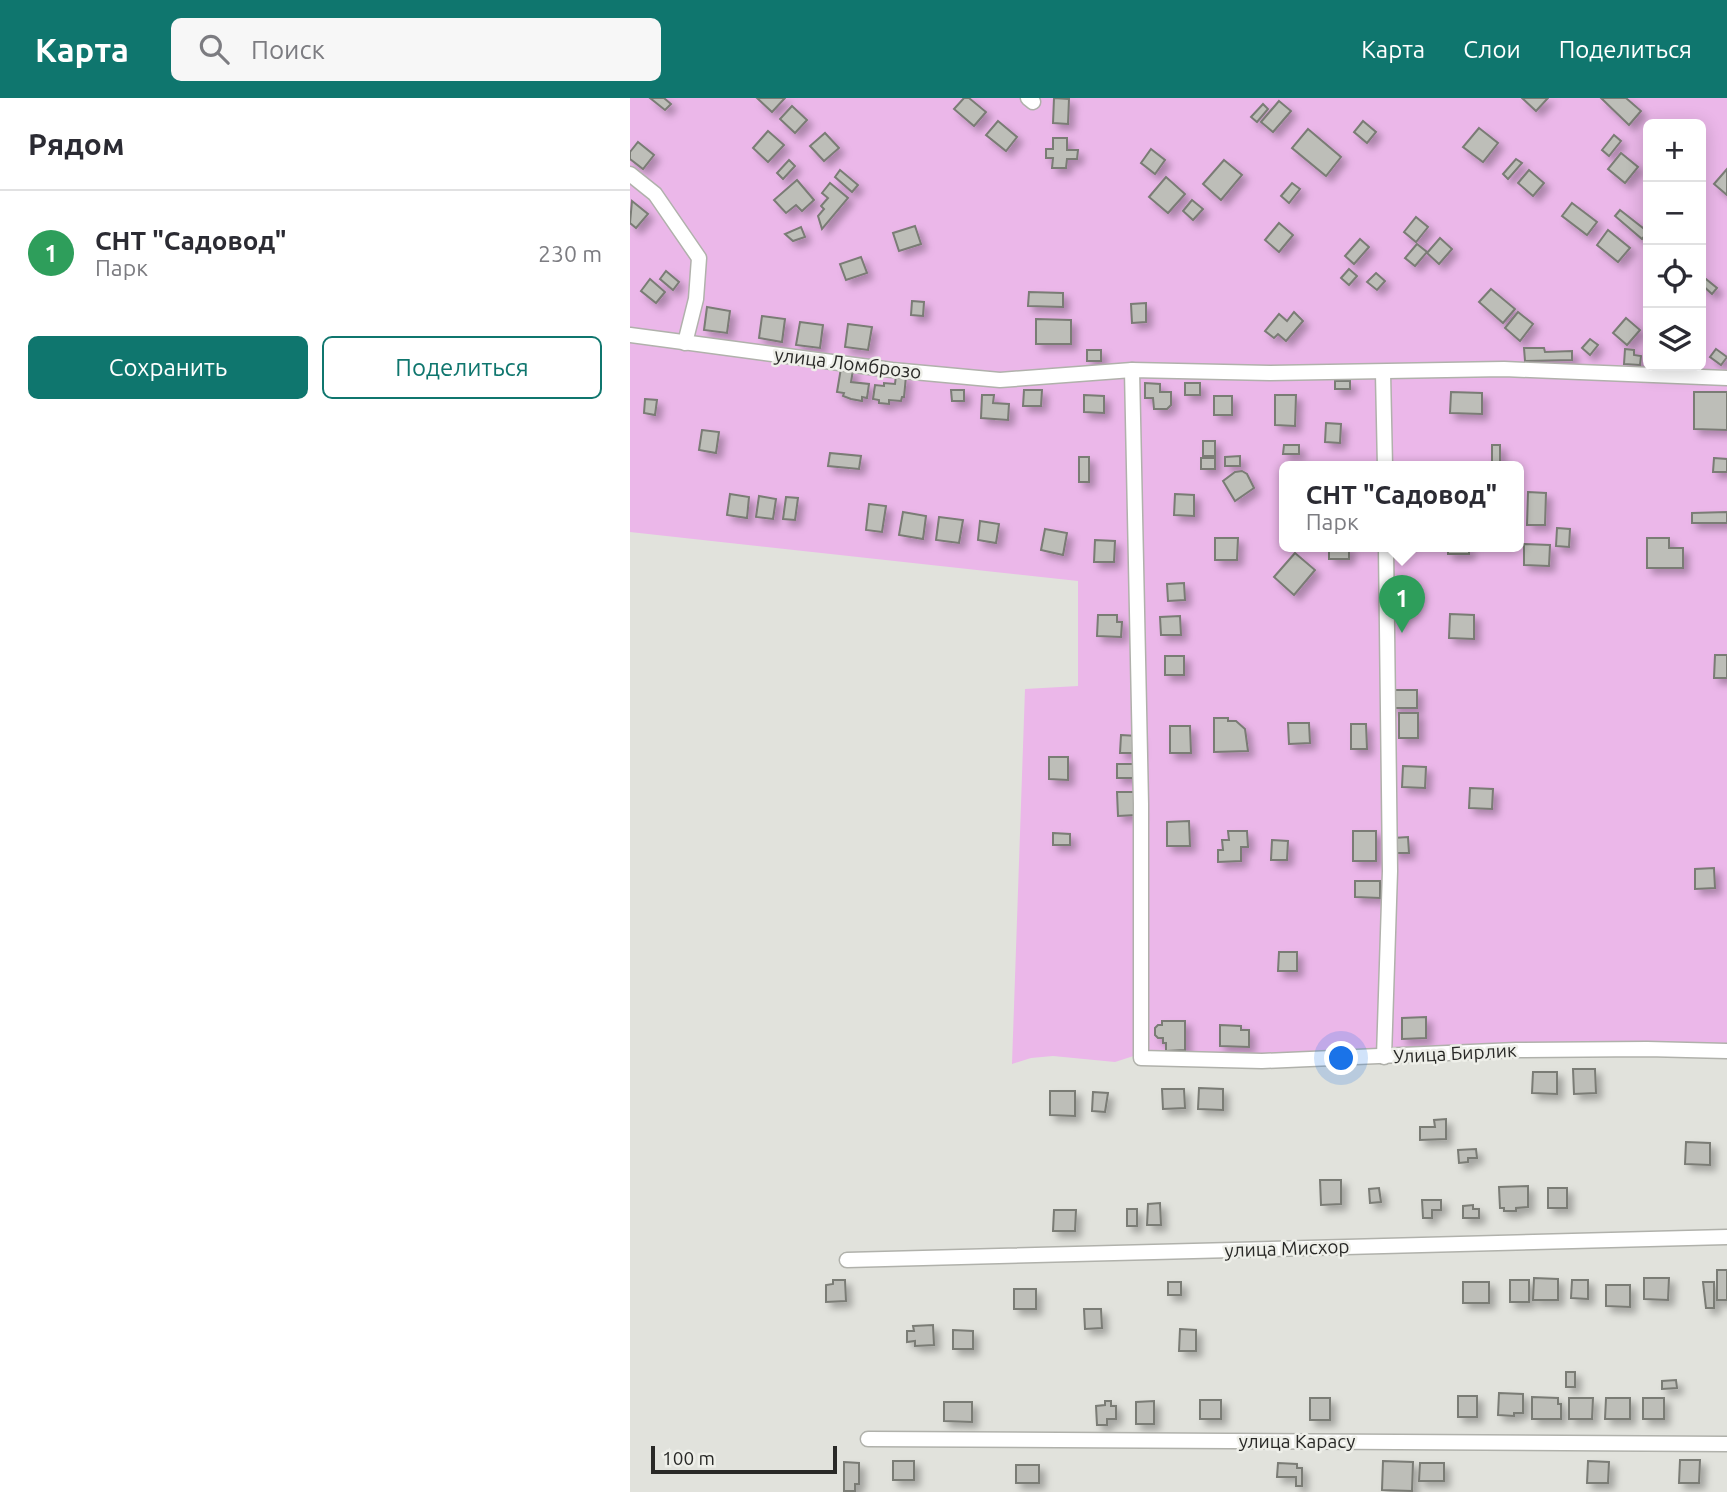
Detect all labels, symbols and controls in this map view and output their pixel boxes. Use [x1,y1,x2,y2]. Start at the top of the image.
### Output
search box [171,18,661,81]
icon: search [195,30,233,68]
text: Карта [35,31,129,68]
text: Поиск [251,35,325,64]
text: Карта [1361,36,1425,63]
text: Слои [1463,36,1521,63]
text: Поделиться [1559,36,1692,63]
map controls [1643,119,1706,371]
button: + [1643,119,1706,182]
text: Рядом [28,127,124,161]
button: − [1643,182,1706,245]
text: СНТ "Садовод" [95,226,287,255]
text: 1 [45,241,57,266]
text: 230 m [538,241,602,266]
button: locate [1643,245,1706,308]
text: Парк [95,255,148,280]
button: layers [1643,308,1706,371]
button: Сохранить [28,336,308,399]
button: Поделиться [322,336,602,399]
street label: улица Ломброзо [773,343,923,383]
popup [1279,461,1524,552]
text: СНТ "Садовод" [1306,480,1497,509]
text: Парк [1306,509,1359,534]
pin: 1 [1379,575,1425,633]
street label: Улица Бирлик [1393,1039,1517,1067]
your location [1324,1041,1358,1075]
street label: улица Мисхор [1224,1235,1350,1261]
street label: улица Карасу [1239,1430,1355,1452]
scale bar [651,1443,836,1475]
text: 100 m [662,1447,715,1469]

